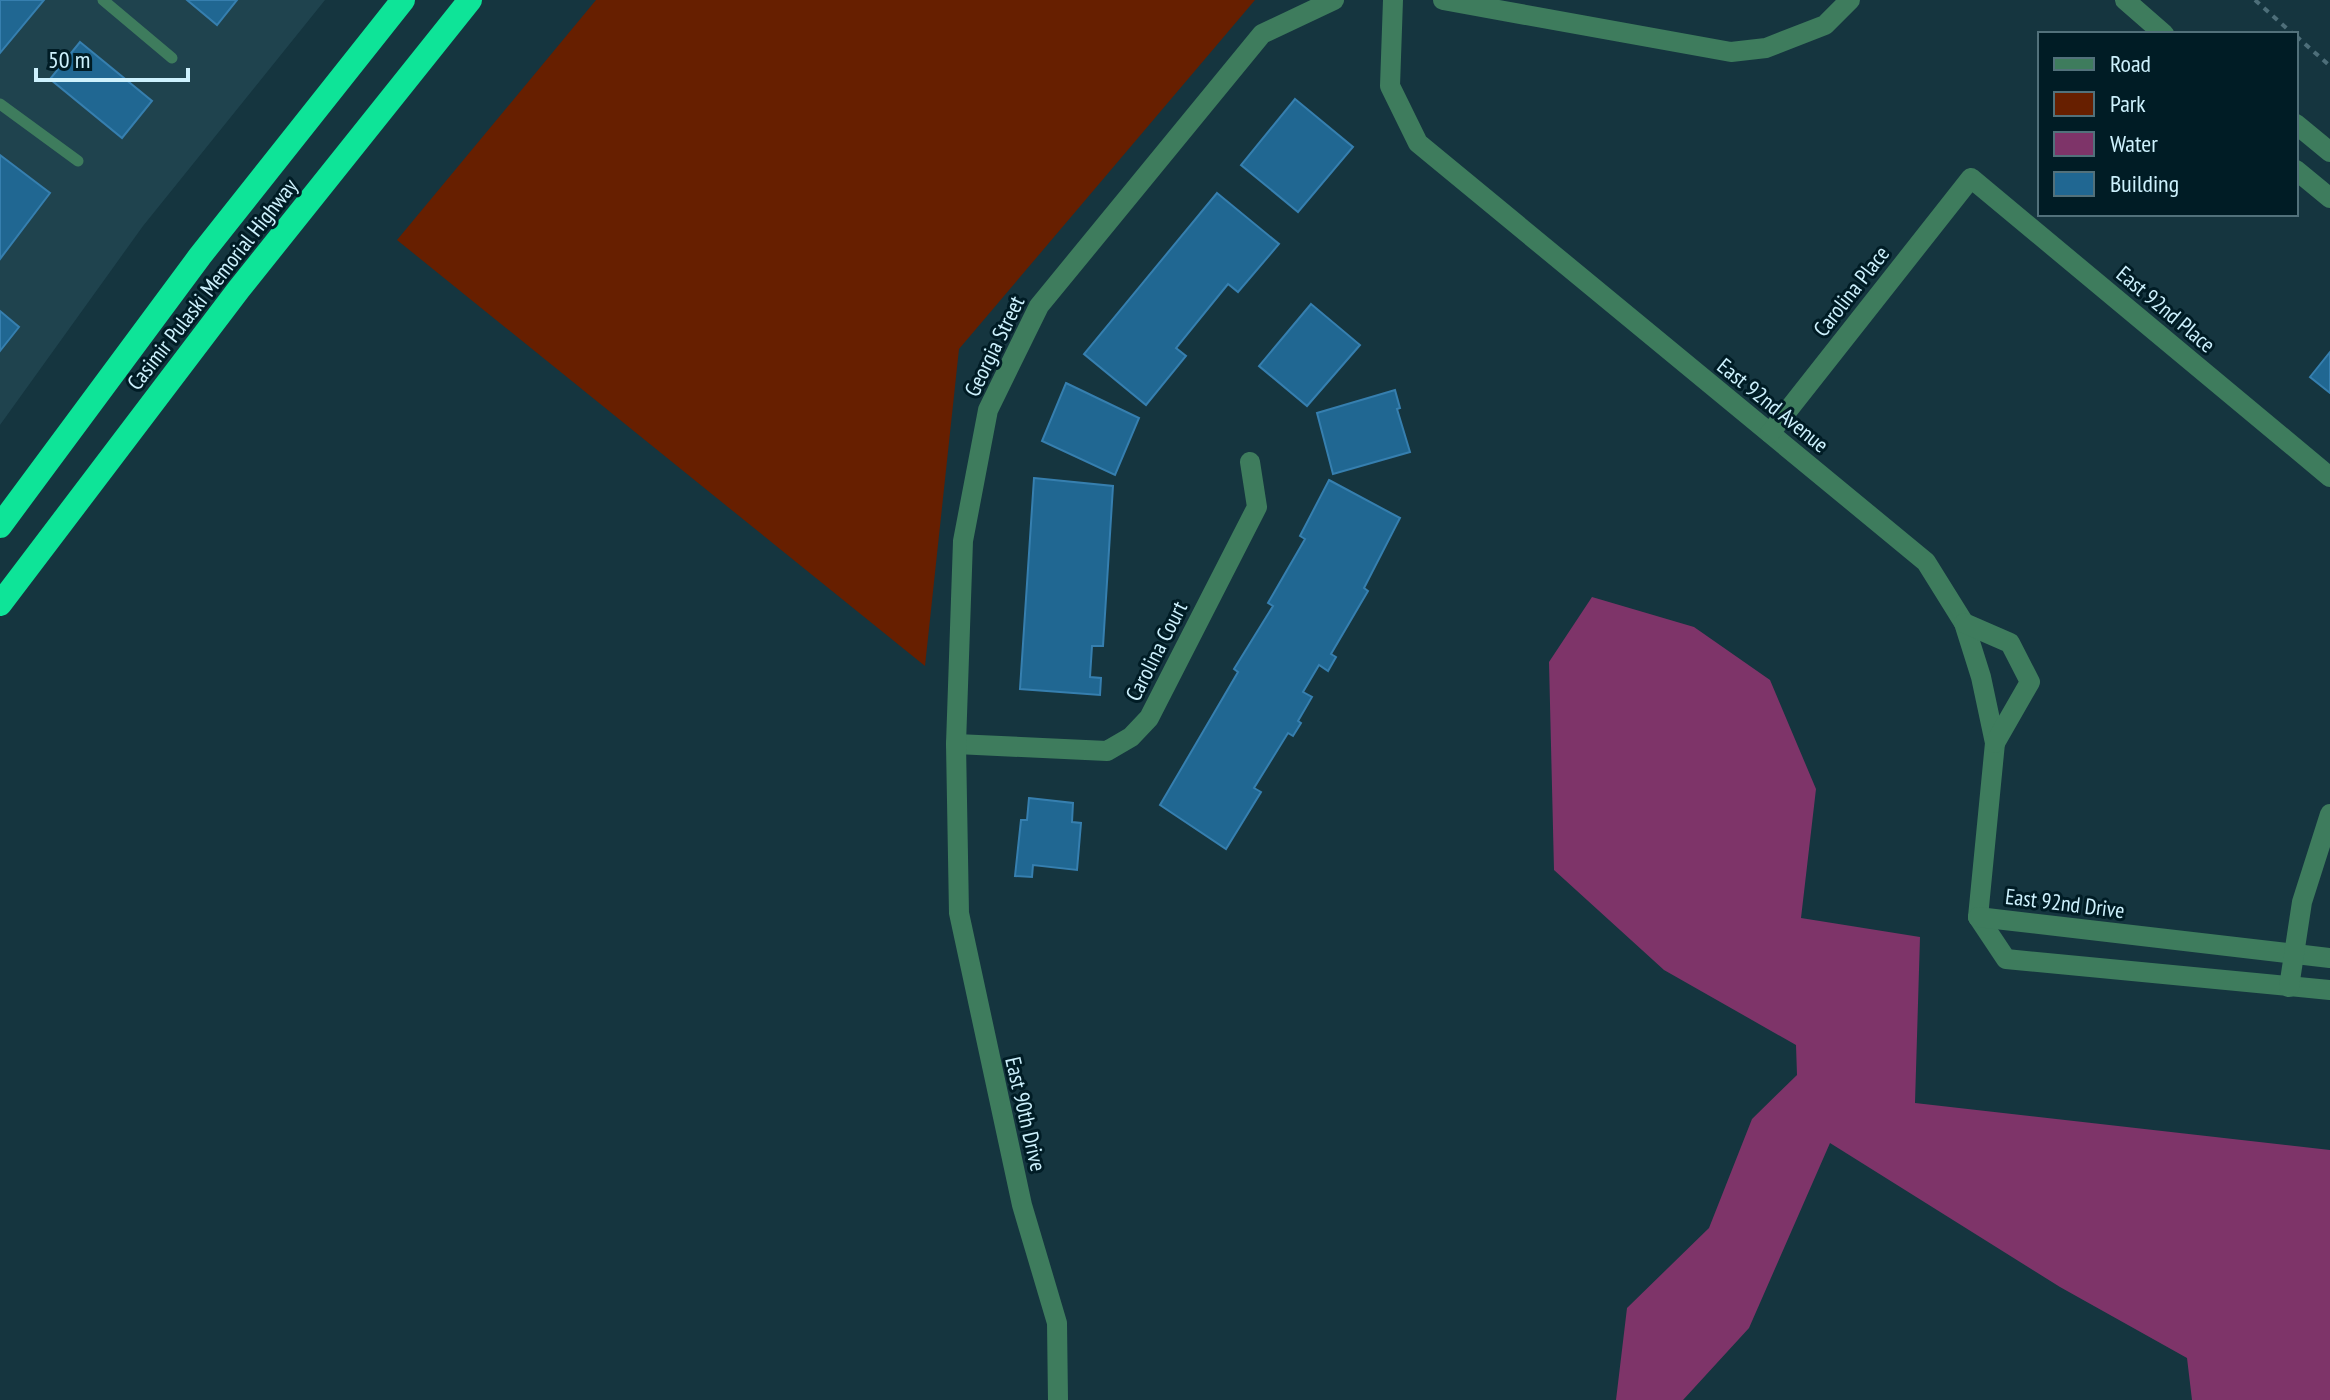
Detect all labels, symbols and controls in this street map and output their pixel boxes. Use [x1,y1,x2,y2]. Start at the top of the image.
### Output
scale bar [36,32,188,82]
legend [2038,32,2298,216]
text: 50 m [48,44,90,75]
text: Road [2110,48,2151,79]
text: Park [2110,88,2146,119]
text: Water [2110,128,2158,159]
text: Building [2110,168,2179,199]
street label: Casimir Pulaski Memorial Highway [121,172,304,395]
street label: Carolina Place [1807,240,1895,342]
street label: East 92nd Place [2111,260,2221,358]
street label: Georgia Street [958,291,1030,401]
street label: East 92nd Avenue [1712,352,1834,458]
street label: Carolina Court [1119,596,1193,706]
street label: East 92nd Drive [2004,882,2126,924]
street label: East 90th Drive [999,1054,1053,1174]

